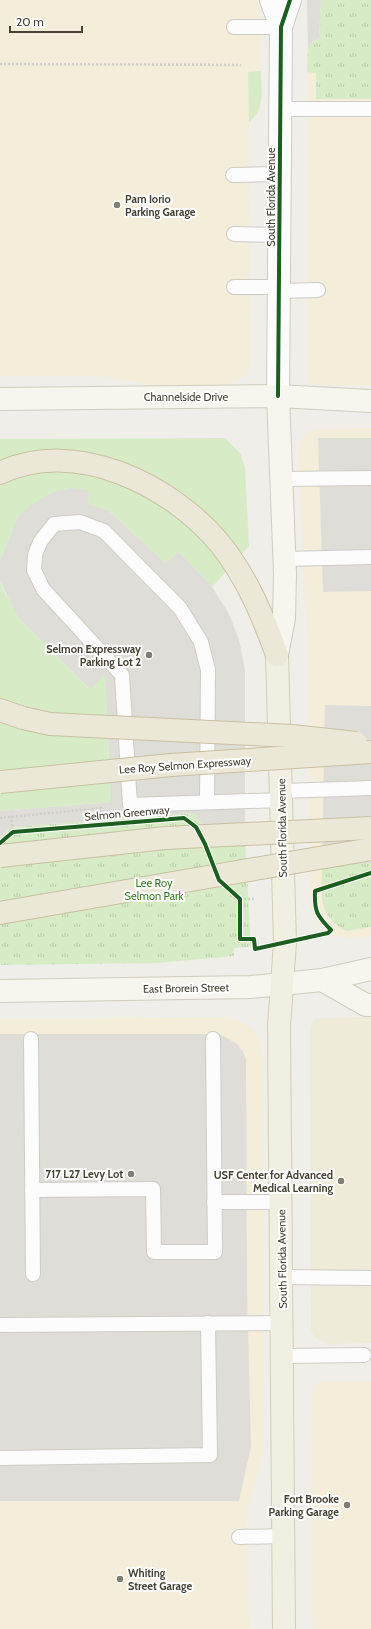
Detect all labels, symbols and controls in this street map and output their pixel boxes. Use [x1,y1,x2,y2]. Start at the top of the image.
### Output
scale bar [10,8,82,34]
text: 20 m [16,14,44,29]
street label: South Florida Avenue [264,147,278,247]
place label: Pam Iorio Parking Garage [125,192,196,219]
marker: Pam Iorio Parking Garage [112,200,122,210]
street label: Channelside Drive [144,390,229,404]
place label: Selmon Expressway Parking Lot 2 [46,642,141,669]
marker: Selmon Expressway Parking Lot 2 [144,650,154,660]
street label: Lee Roy Selmon Expressway [118,753,252,777]
street label: South Florida Avenue [274,778,290,878]
street label: Selmon Greenway [84,802,171,824]
park label: Lee Roy Selmon Park [125,876,183,903]
street label: East Brorein Street [143,980,230,996]
place label: 717 L27 Levy Lot [46,1167,123,1181]
place label: USF Center for Advanced Medical Learning [214,1168,333,1195]
marker: 717 L27 Levy Lot [126,1169,136,1179]
marker: USF Center for Advanced Medical Learning [336,1176,346,1186]
street label: South Florida Avenue [274,1209,290,1309]
place label: Fort Brooke Parking Garage [268,1492,339,1519]
marker: Fort Brooke Parking Garage [342,1500,352,1510]
place label: Whiting Street Garage [128,1566,192,1593]
marker: Whiting Street Garage [115,1574,125,1584]

